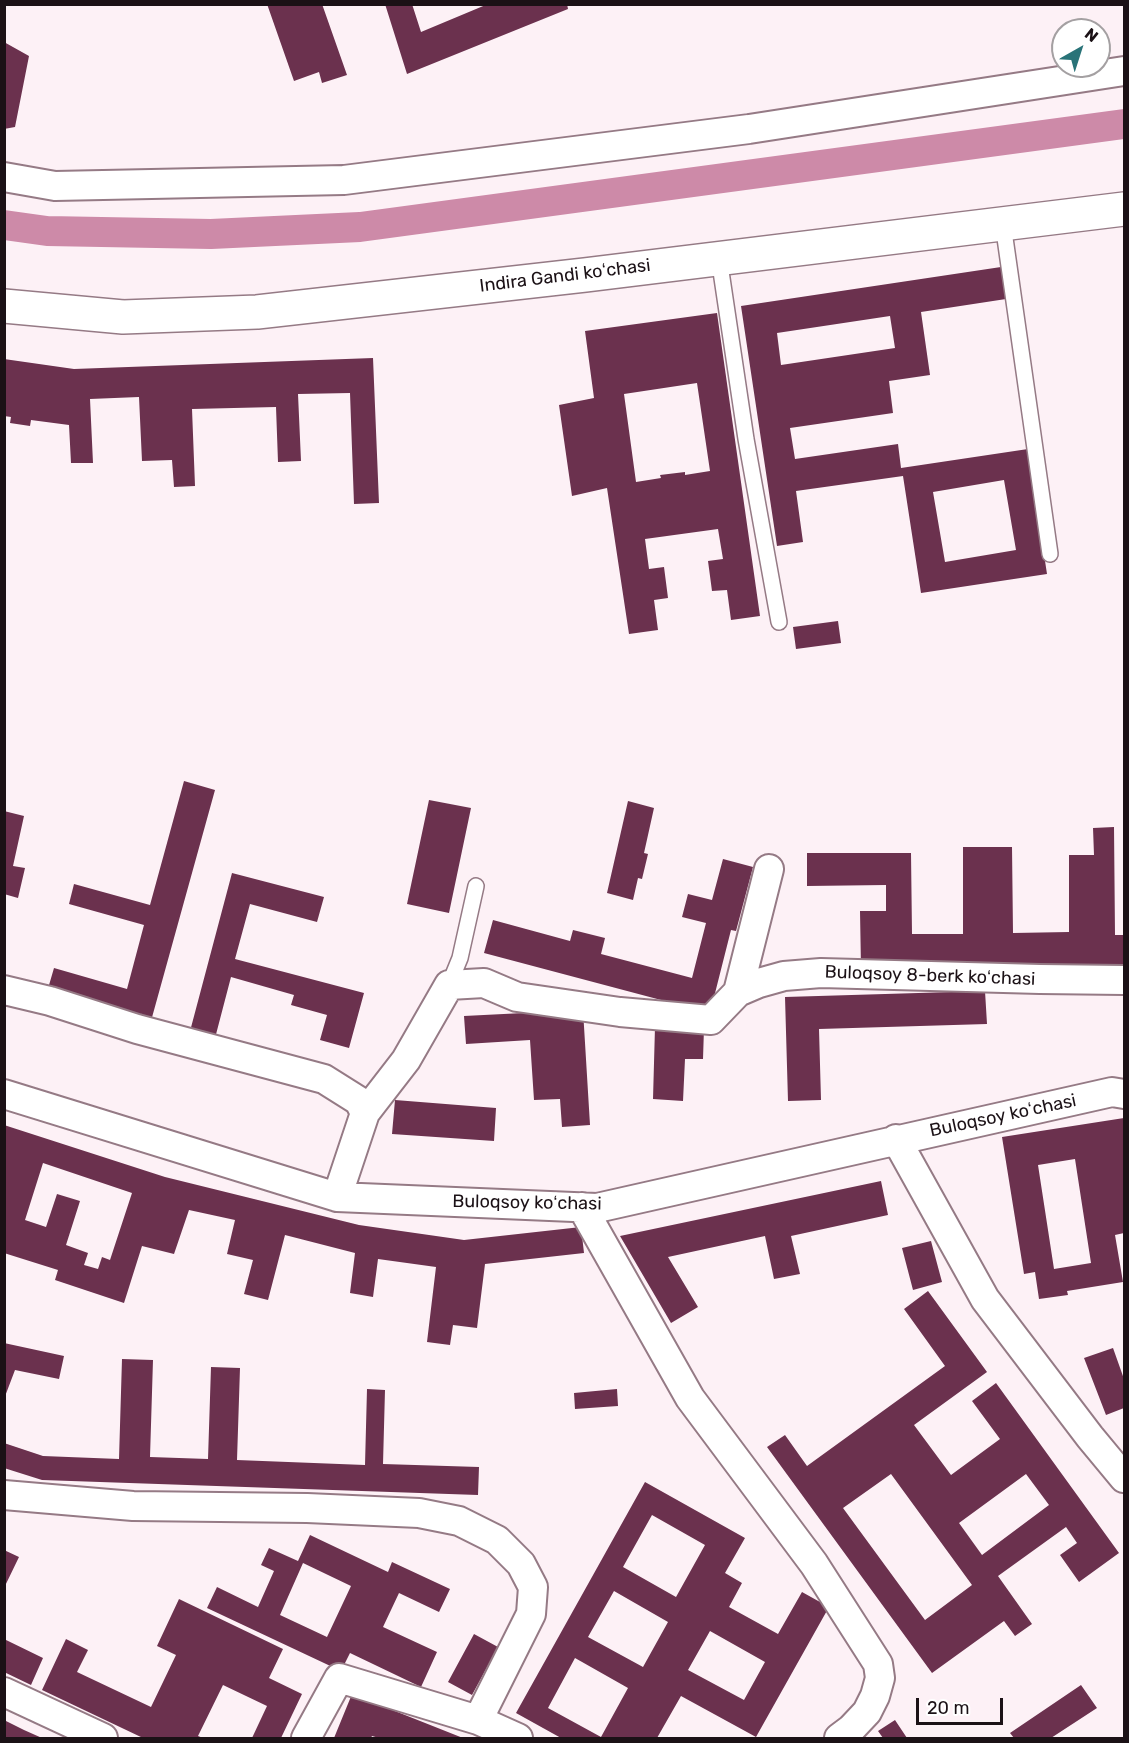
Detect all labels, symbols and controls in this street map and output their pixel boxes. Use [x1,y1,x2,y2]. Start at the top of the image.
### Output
north arrow [1051,18,1111,78]
text: N [1081,24,1102,46]
street label: Indira Gandi koʻchasi [478,255,652,297]
street label: Buloqsoy 8-berk koʻchasi [824,962,1036,990]
street label: Buloqsoy koʻchasi [928,1090,1078,1142]
street label: Buloqsoy koʻchasi [452,1191,602,1215]
scale bar [919,1686,1006,1724]
text: 20 m [927,1697,969,1719]

